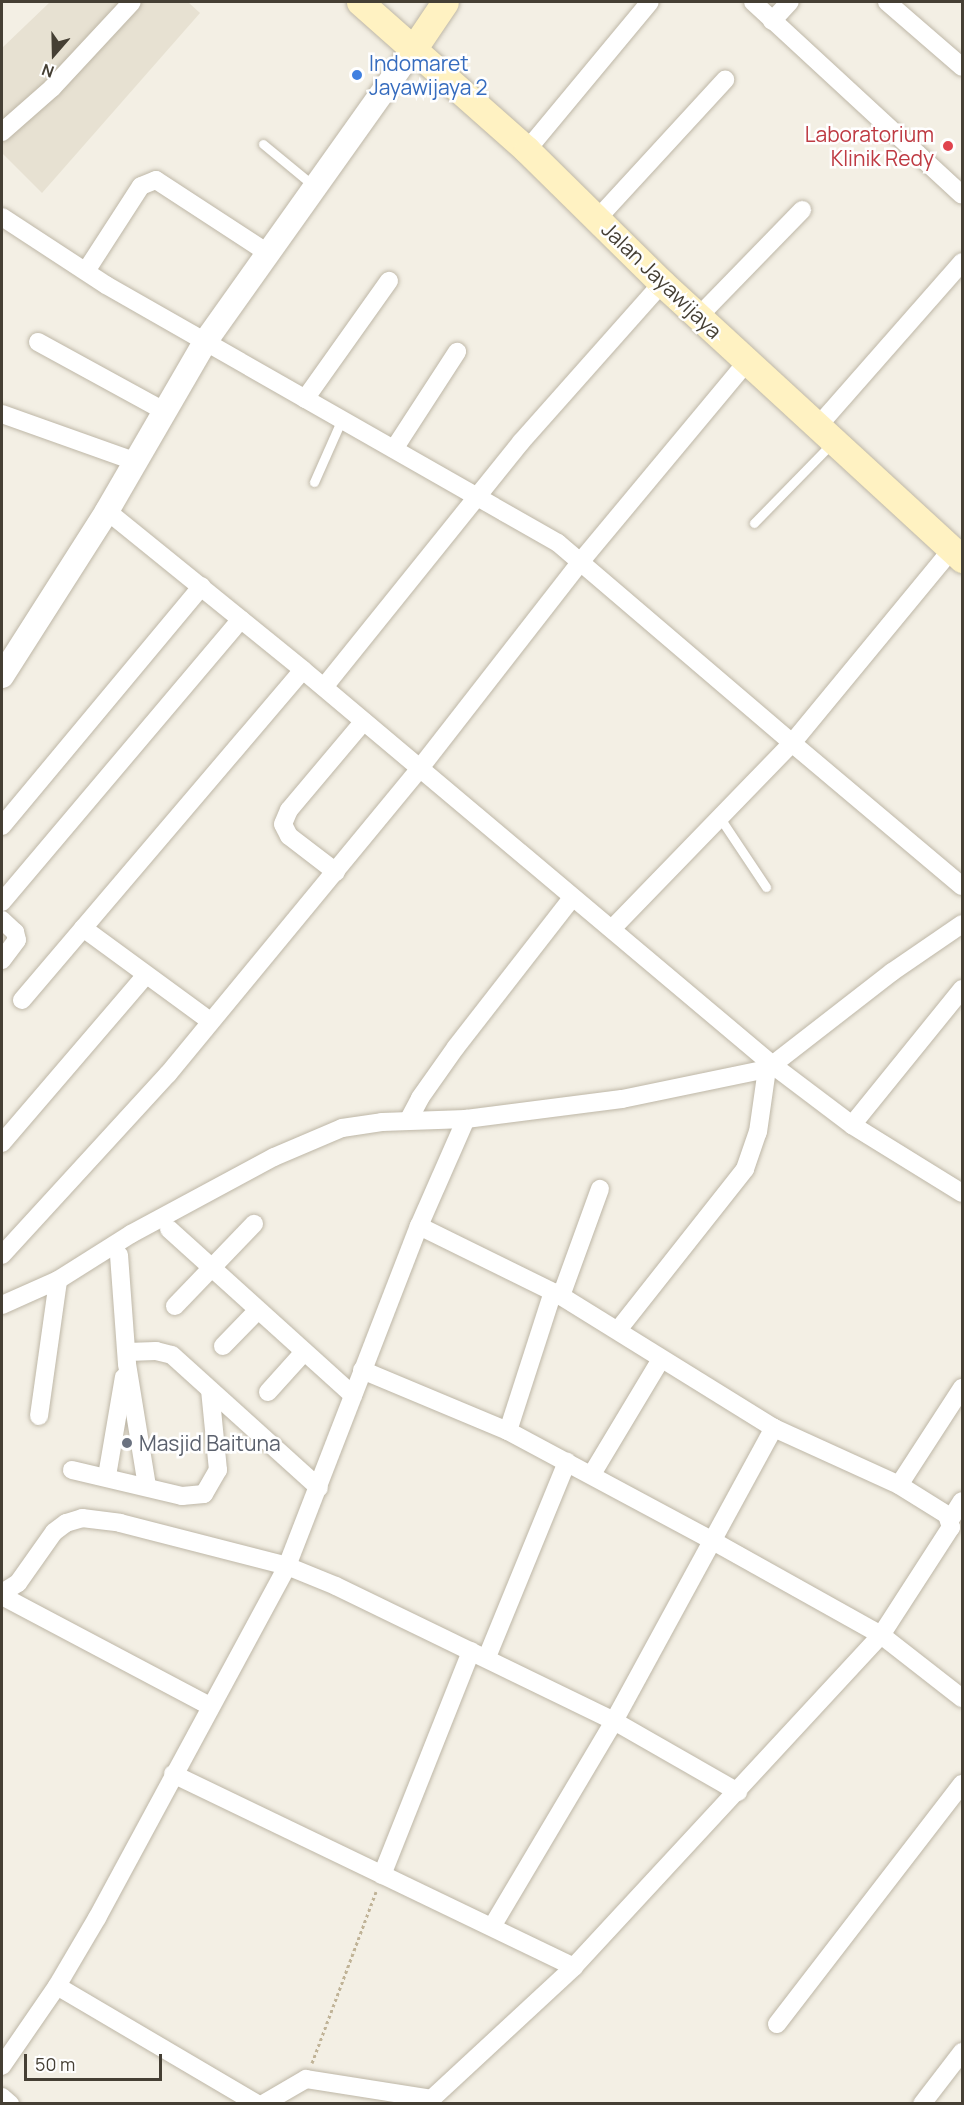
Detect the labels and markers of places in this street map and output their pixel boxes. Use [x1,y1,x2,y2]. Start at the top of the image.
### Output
place label: Indomaret Jayawijaya 2 [369,50,487,100]
marker: Indomaret Jayawijaya 2 [350,68,364,82]
place label: Laboratorium Klinik Redy [805,121,934,171]
marker: Laboratorium Klinik Redy [939,137,957,155]
place label: Masjid Baituna [139,1430,281,1456]
marker: Masjid Baituna [120,1436,134,1450]

